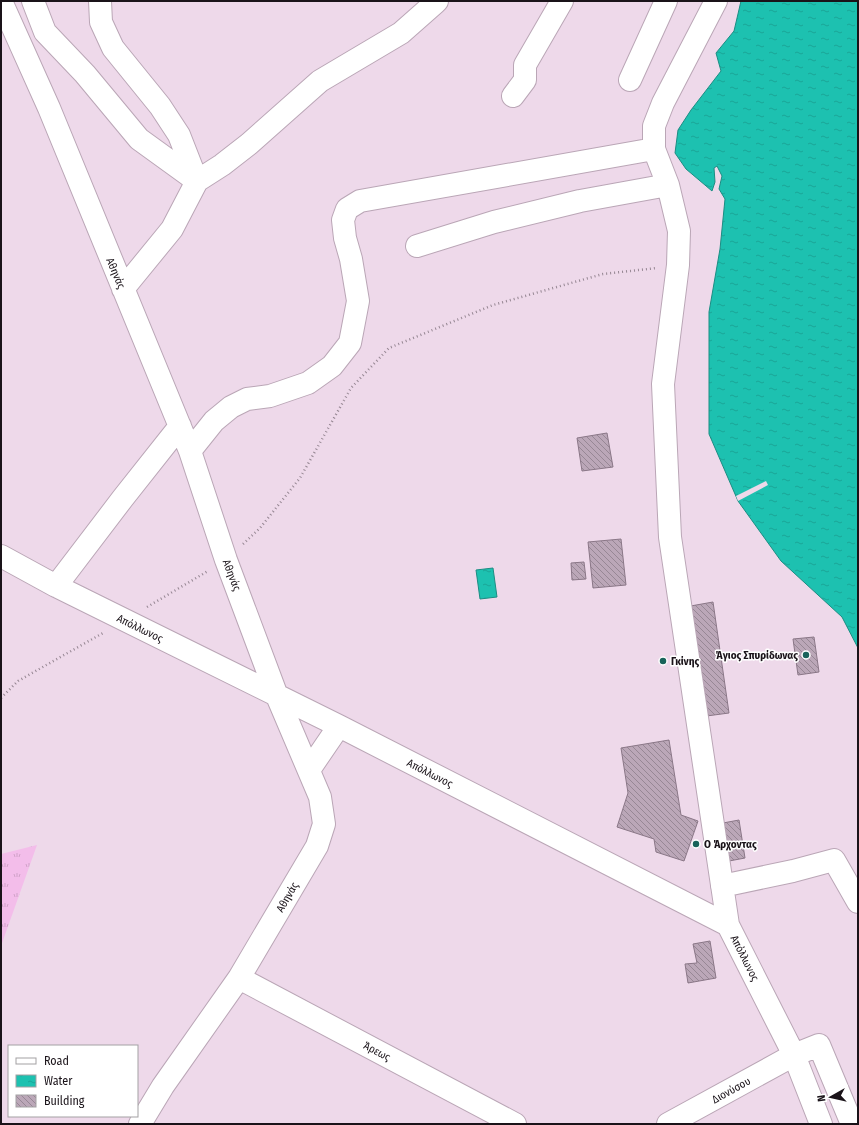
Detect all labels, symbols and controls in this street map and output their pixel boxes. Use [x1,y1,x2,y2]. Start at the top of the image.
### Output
street label: Αθηνάς [103,256,128,291]
street label: Αθηνάς [220,558,244,593]
street label: Απόλλωνος [115,612,165,645]
place label: Άγιος Σπυρίδωνας [716,649,798,662]
marker: Άγιος Σπυρίδωνας [801,650,811,660]
place label: Γκίνης [671,655,699,668]
marker: Γκίνης [658,656,668,666]
street label: Απόλλωνος [405,756,455,791]
place label: Ο Άρχοντας [704,838,757,851]
marker: Ο Άρχοντας [691,839,701,849]
street label: Αθηνάς [274,880,301,915]
street label: Απόλλωνος [727,933,762,984]
street label: Άρεως [361,1039,393,1064]
legend [8,1045,138,1117]
text: Road [44,1054,69,1068]
text: Water [44,1074,73,1088]
street label: Διονύσου [710,1075,753,1106]
north arrow [811,1077,851,1117]
text: Building [44,1094,85,1108]
text: N [815,1094,828,1102]

